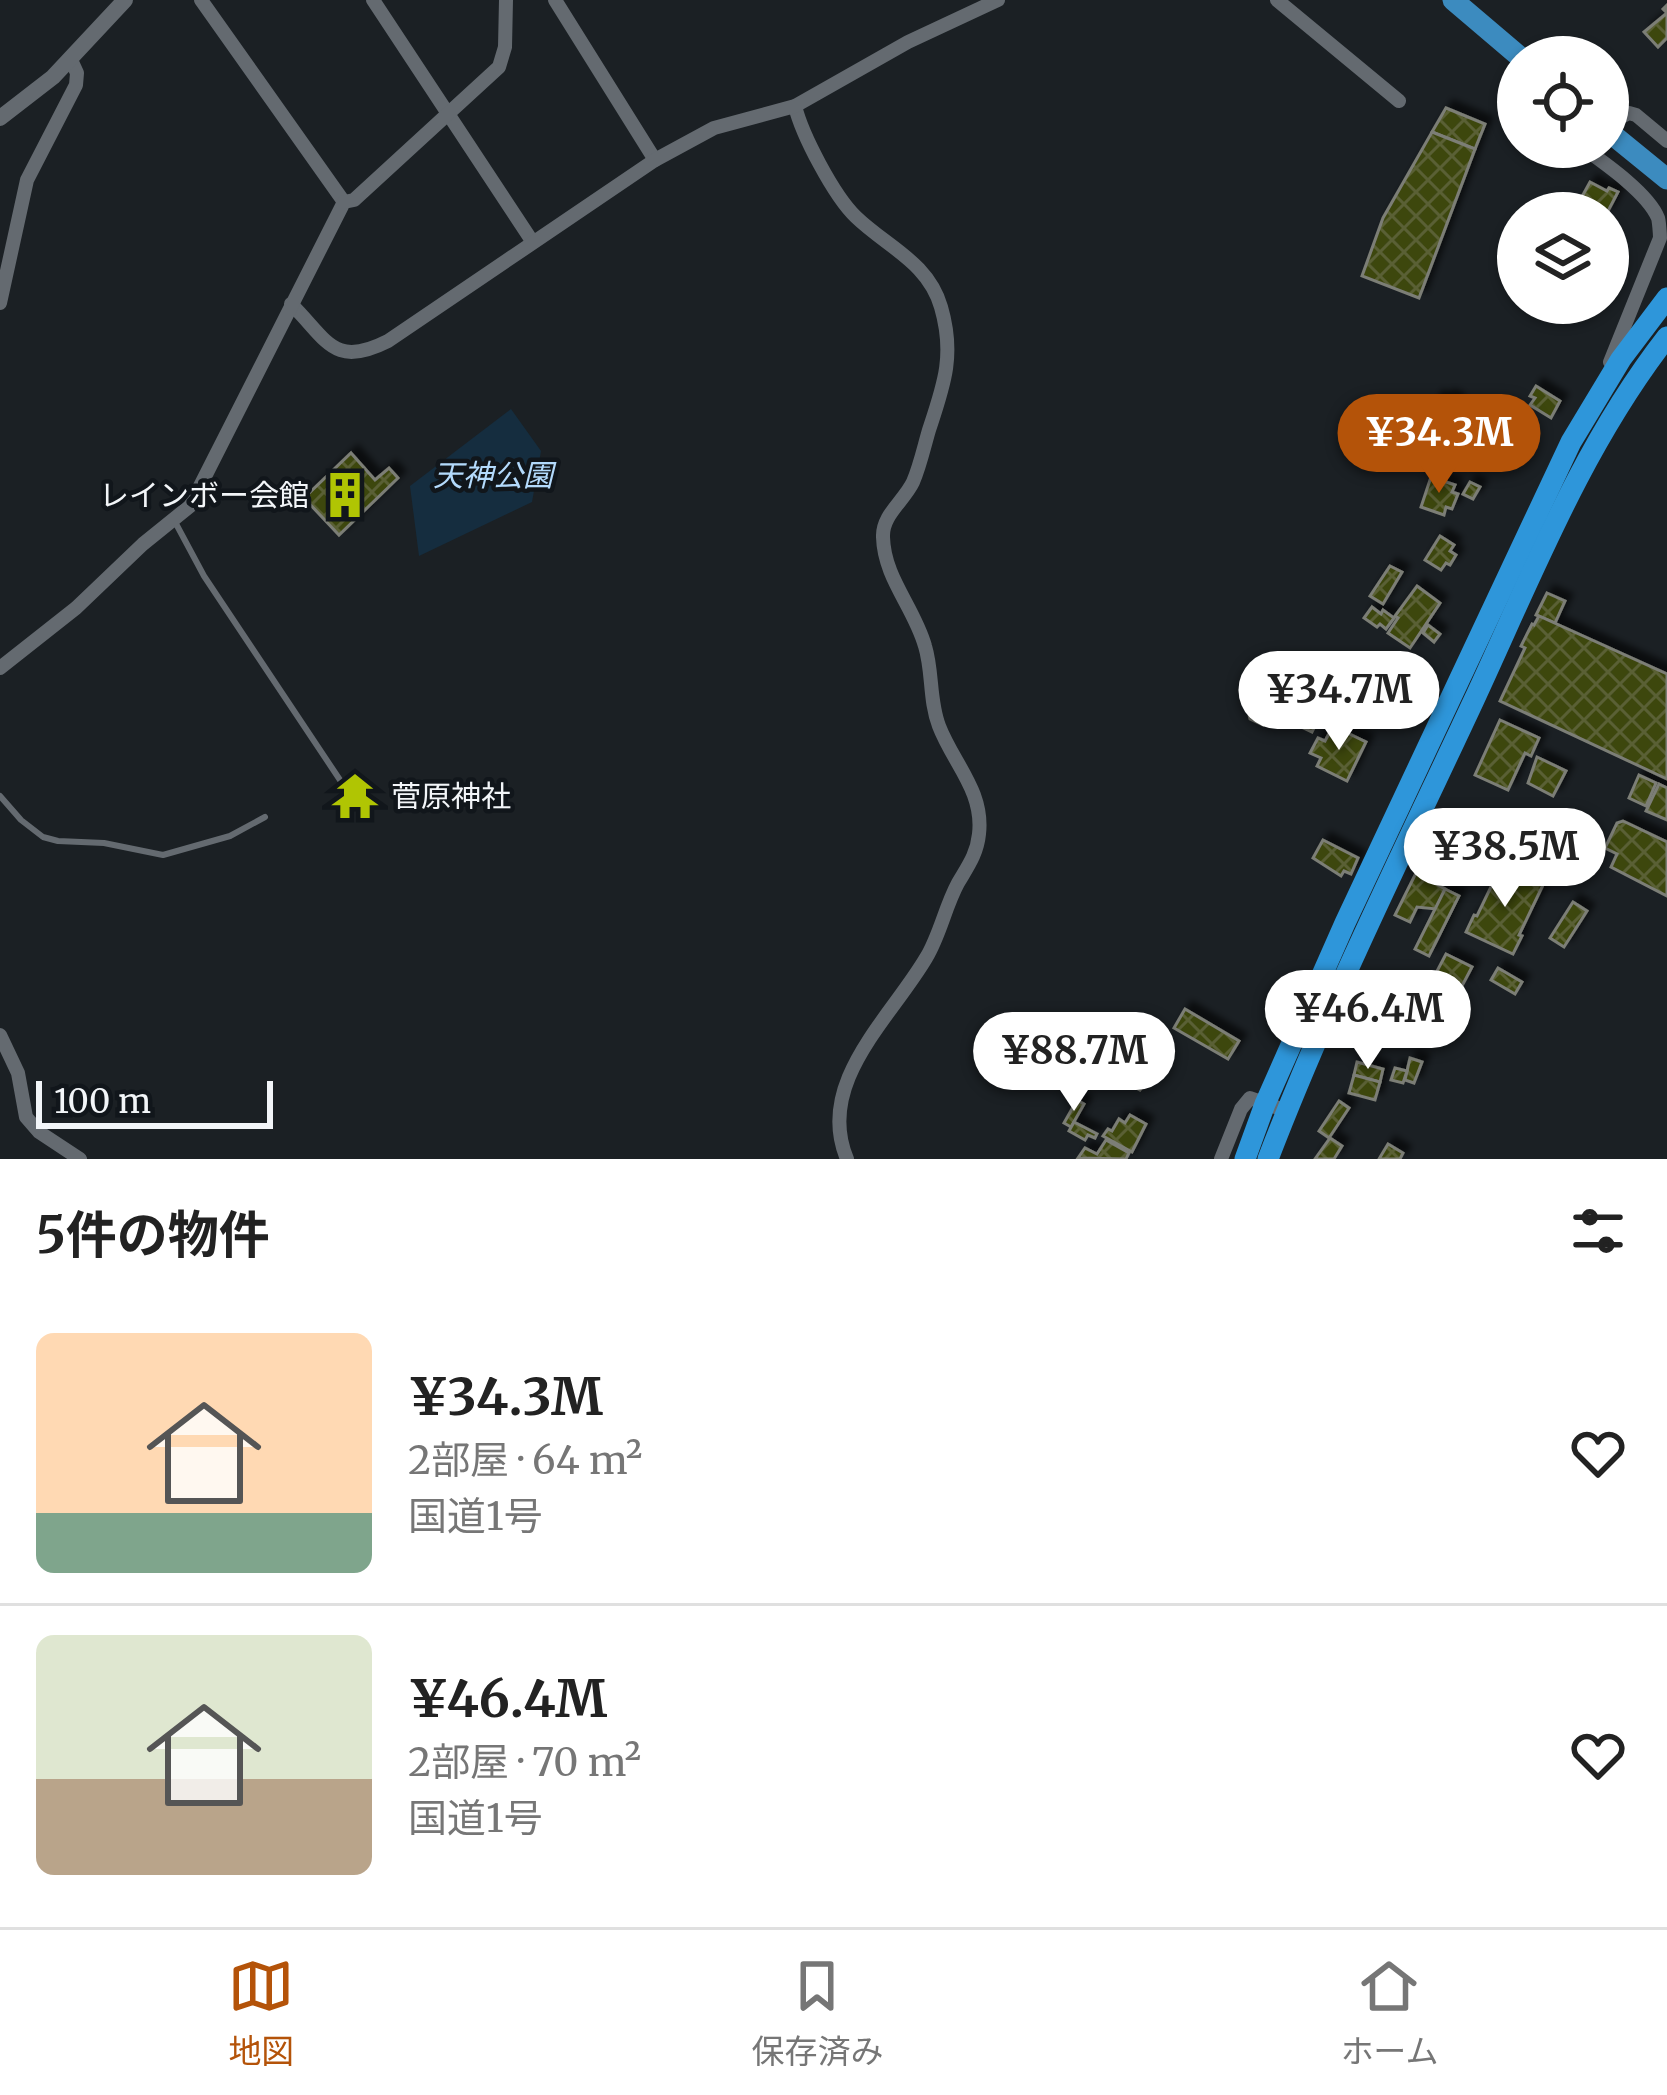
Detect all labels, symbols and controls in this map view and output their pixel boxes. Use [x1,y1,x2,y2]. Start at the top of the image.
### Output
map controls [1497,36,1629,324]
button: locate [1497,36,1629,168]
button: layers [1497,192,1629,324]
pin: ¥34.3M [1341,394,1537,496]
text: ¥34.3M [1365,408,1513,457]
park label: 天神公園 [433,456,557,494]
building icon: レインボー会館 [320,470,370,520]
place label: レインボー会館 [99,476,309,514]
pin: ¥34.7M [1241,651,1437,753]
text: ¥34.7M [1265,665,1413,714]
temple icon: 菅原神社 [330,771,380,821]
place label: 菅原神社 [391,777,511,815]
pin: ¥38.5M [1407,808,1603,910]
text: ¥38.5M [1431,822,1579,871]
pin: ¥46.4M [1270,970,1466,1072]
text: ¥46.4M [1292,984,1444,1033]
pin: ¥88.7M [976,1012,1172,1114]
text: ¥88.7M [1000,1026,1148,1075]
scale bar [36,1075,273,1128]
text: 100 m [54,1081,151,1122]
icon: filters [1565,1198,1631,1264]
text: 5件の物件 [36,1203,270,1267]
text: ¥34.3M [408,1365,603,1429]
icon: home [132,1381,276,1525]
icon: heart [1565,1420,1631,1486]
text: 2部屋 · 64 m² [408,1436,642,1485]
text: 国道1号 [408,1492,543,1541]
text: ¥46.4M [408,1667,607,1731]
icon: home [132,1683,276,1827]
icon: heart [1565,1722,1631,1788]
text: 2部屋 · 70 m² [408,1738,641,1787]
text: 国道1号 [408,1794,543,1843]
tab: 地図 [228,1953,294,2073]
tab: 保存済み [751,1953,883,2073]
tab: ホーム [1340,1953,1438,2073]

